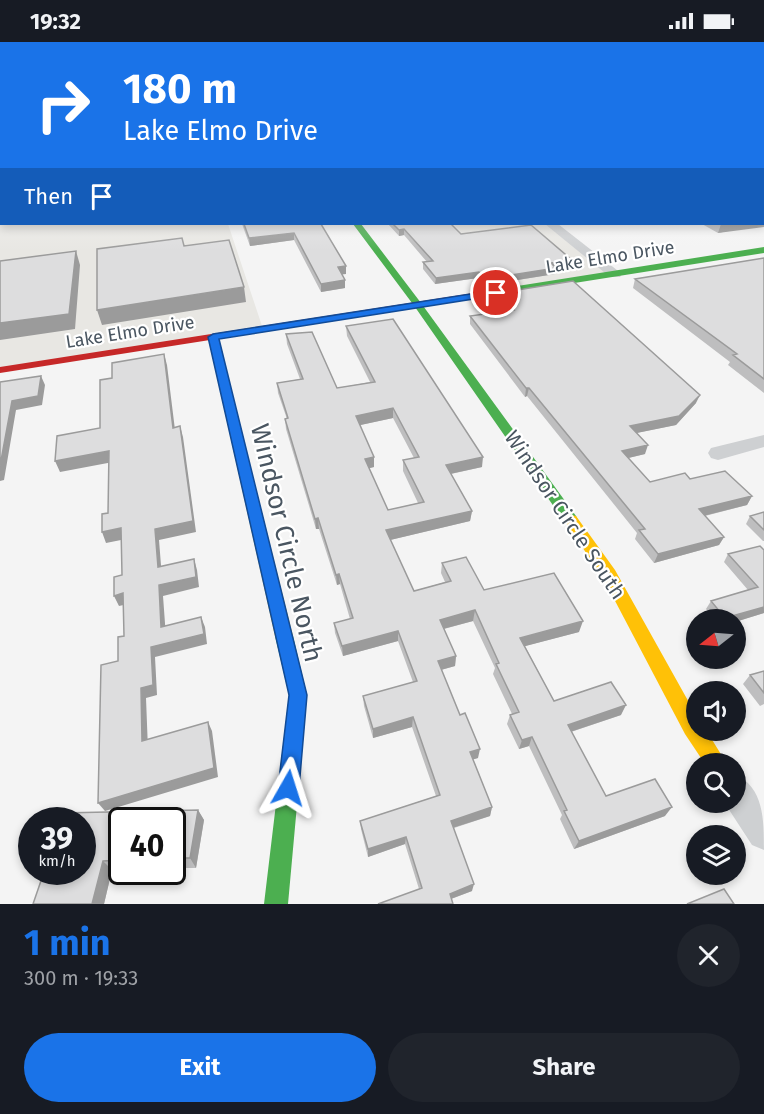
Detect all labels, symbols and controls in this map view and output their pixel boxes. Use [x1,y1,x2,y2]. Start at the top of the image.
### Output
text: 19:32 [30,8,81,35]
text: 180 m [123,64,237,114]
icon: right [24,66,102,144]
text: Lake Elmo Drive [123,115,318,147]
icon: arrive [85,180,118,213]
text: Then [24,183,73,210]
street label: Lake Elmo Drive [544,236,676,278]
pin [470,267,521,318]
icon: arrive [479,276,512,309]
street label: Lake Elmo Drive [64,311,196,353]
street label: Windsor Circle North [244,421,329,665]
street label: Windsor Circle South [499,426,631,604]
north arrow [686,609,746,669]
map controls [686,609,746,885]
button: sound [686,681,746,741]
button: search [686,753,746,813]
position arrow [256,756,320,820]
speed limit sign: 40 [108,807,186,885]
text: 39 [41,821,73,857]
button: layers [686,825,746,885]
text: km/h [38,852,76,870]
text: 1 min [24,921,111,965]
button: close [677,924,740,987]
text: 300 m · 19:33 [24,966,138,990]
button: Exit [24,1033,376,1102]
button: Share [388,1033,740,1102]

